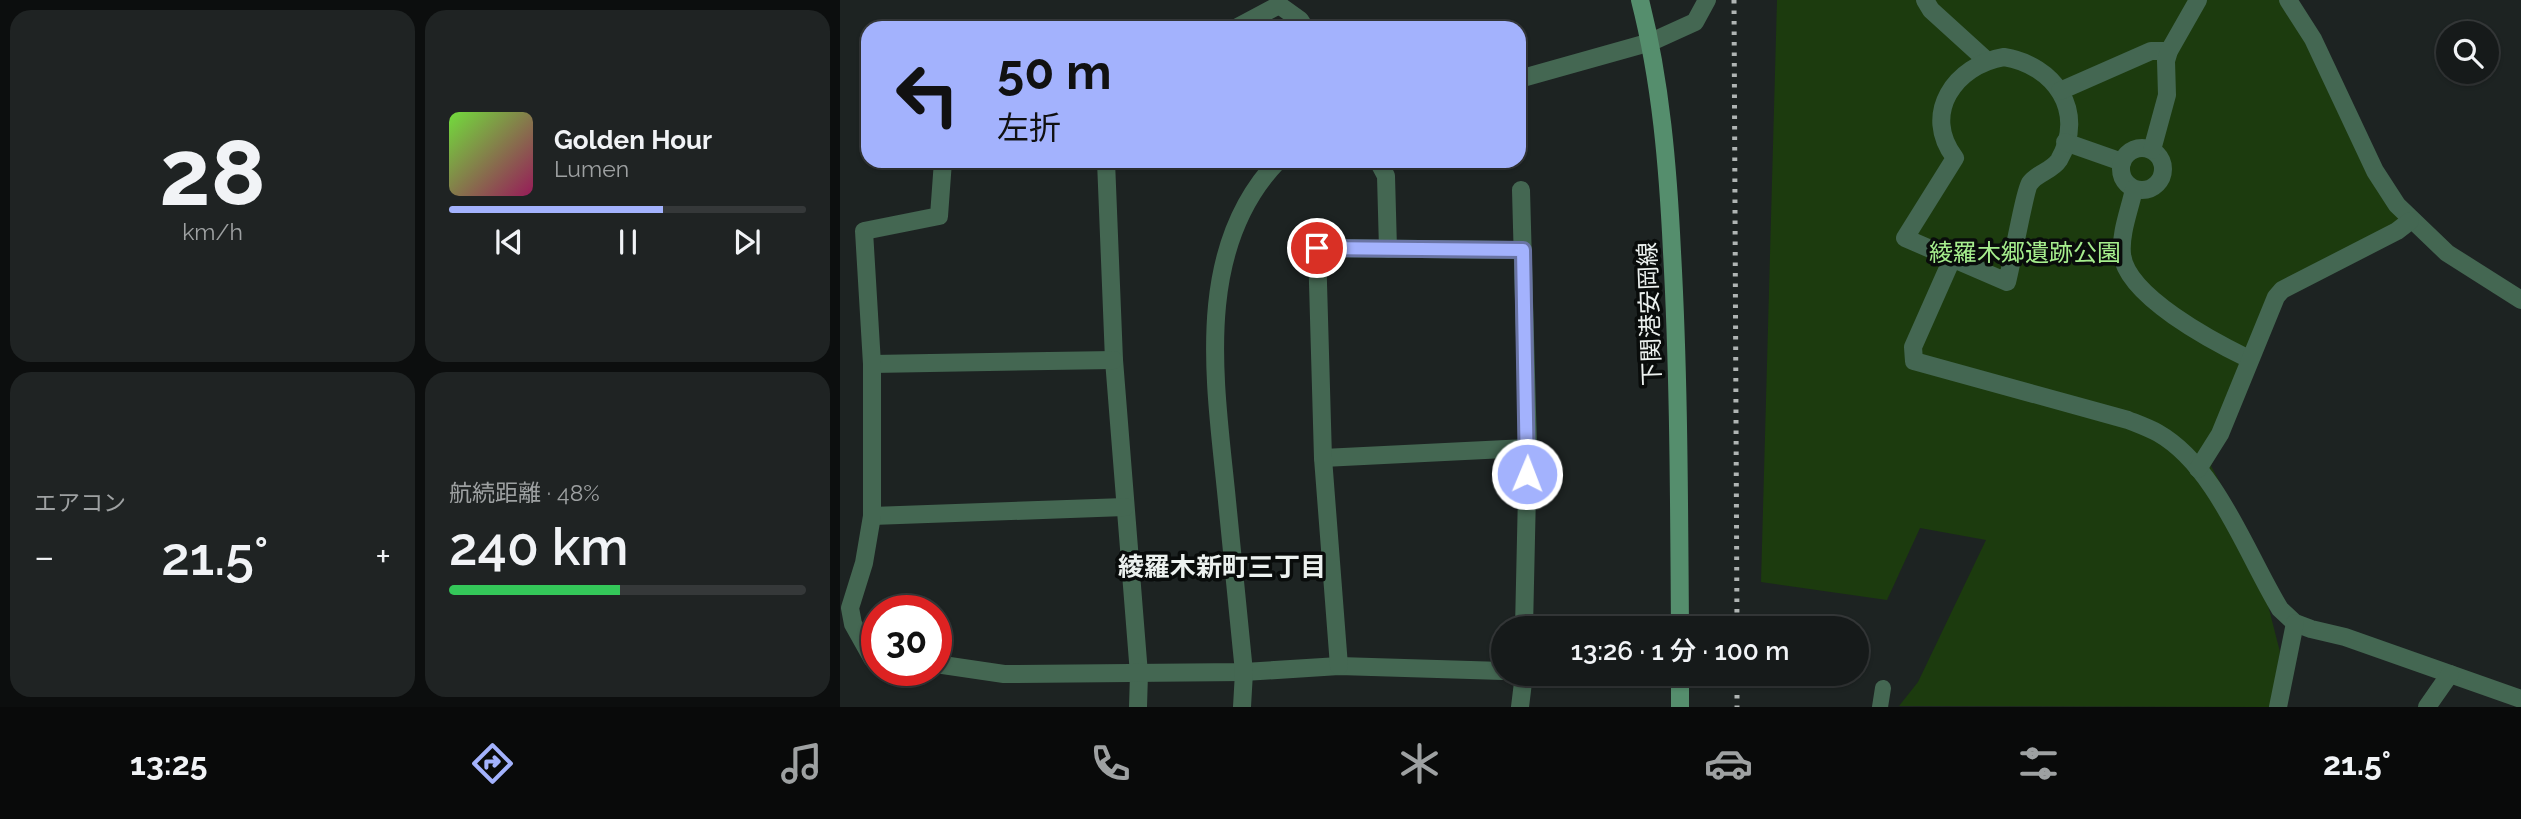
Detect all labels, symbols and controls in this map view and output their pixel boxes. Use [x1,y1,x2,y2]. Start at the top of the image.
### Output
map controls [2436,21,2499,84]
button: search [2436,21,2499,84]
text: 50 m [997,43,1112,100]
icon: left [882,49,973,140]
text: 左折 [997,109,1061,146]
text: 28 [159,119,266,226]
text: Golden Hour [554,125,712,155]
text: Lumen [554,155,629,182]
text: km/h [182,218,243,245]
pin [1287,218,1347,278]
icon: previous [490,223,528,261]
icon: pause [609,223,647,261]
icon: next [728,223,766,261]
icon: arrive [1298,229,1336,267]
park label: 綾羅木郷遺跡公園 [1929,238,2121,267]
street label: 下関港安岡線 [1632,242,1667,386]
position arrow [1490,437,1564,511]
text: 航続距離 · 48% [449,479,600,506]
text: エアコン [34,489,126,516]
text: 240 km [449,516,628,577]
text: 21.5° [161,526,268,587]
text: − [34,534,54,579]
text: + [375,534,391,579]
district label: 綾羅木新町三丁目 [1118,552,1326,582]
speed limit sign: 30 [861,595,952,686]
text: 13:26 · 1 分 · 100 m [1571,636,1789,666]
icon: directions [468,739,517,788]
icon: music [777,739,826,788]
icon: phone [1086,739,1135,788]
icon: climate [1395,739,1444,788]
icon: car [1704,739,1753,788]
icon: filters [2014,739,2063,788]
text: 13:25 [130,745,207,782]
text: 21.5° [2323,745,2391,782]

